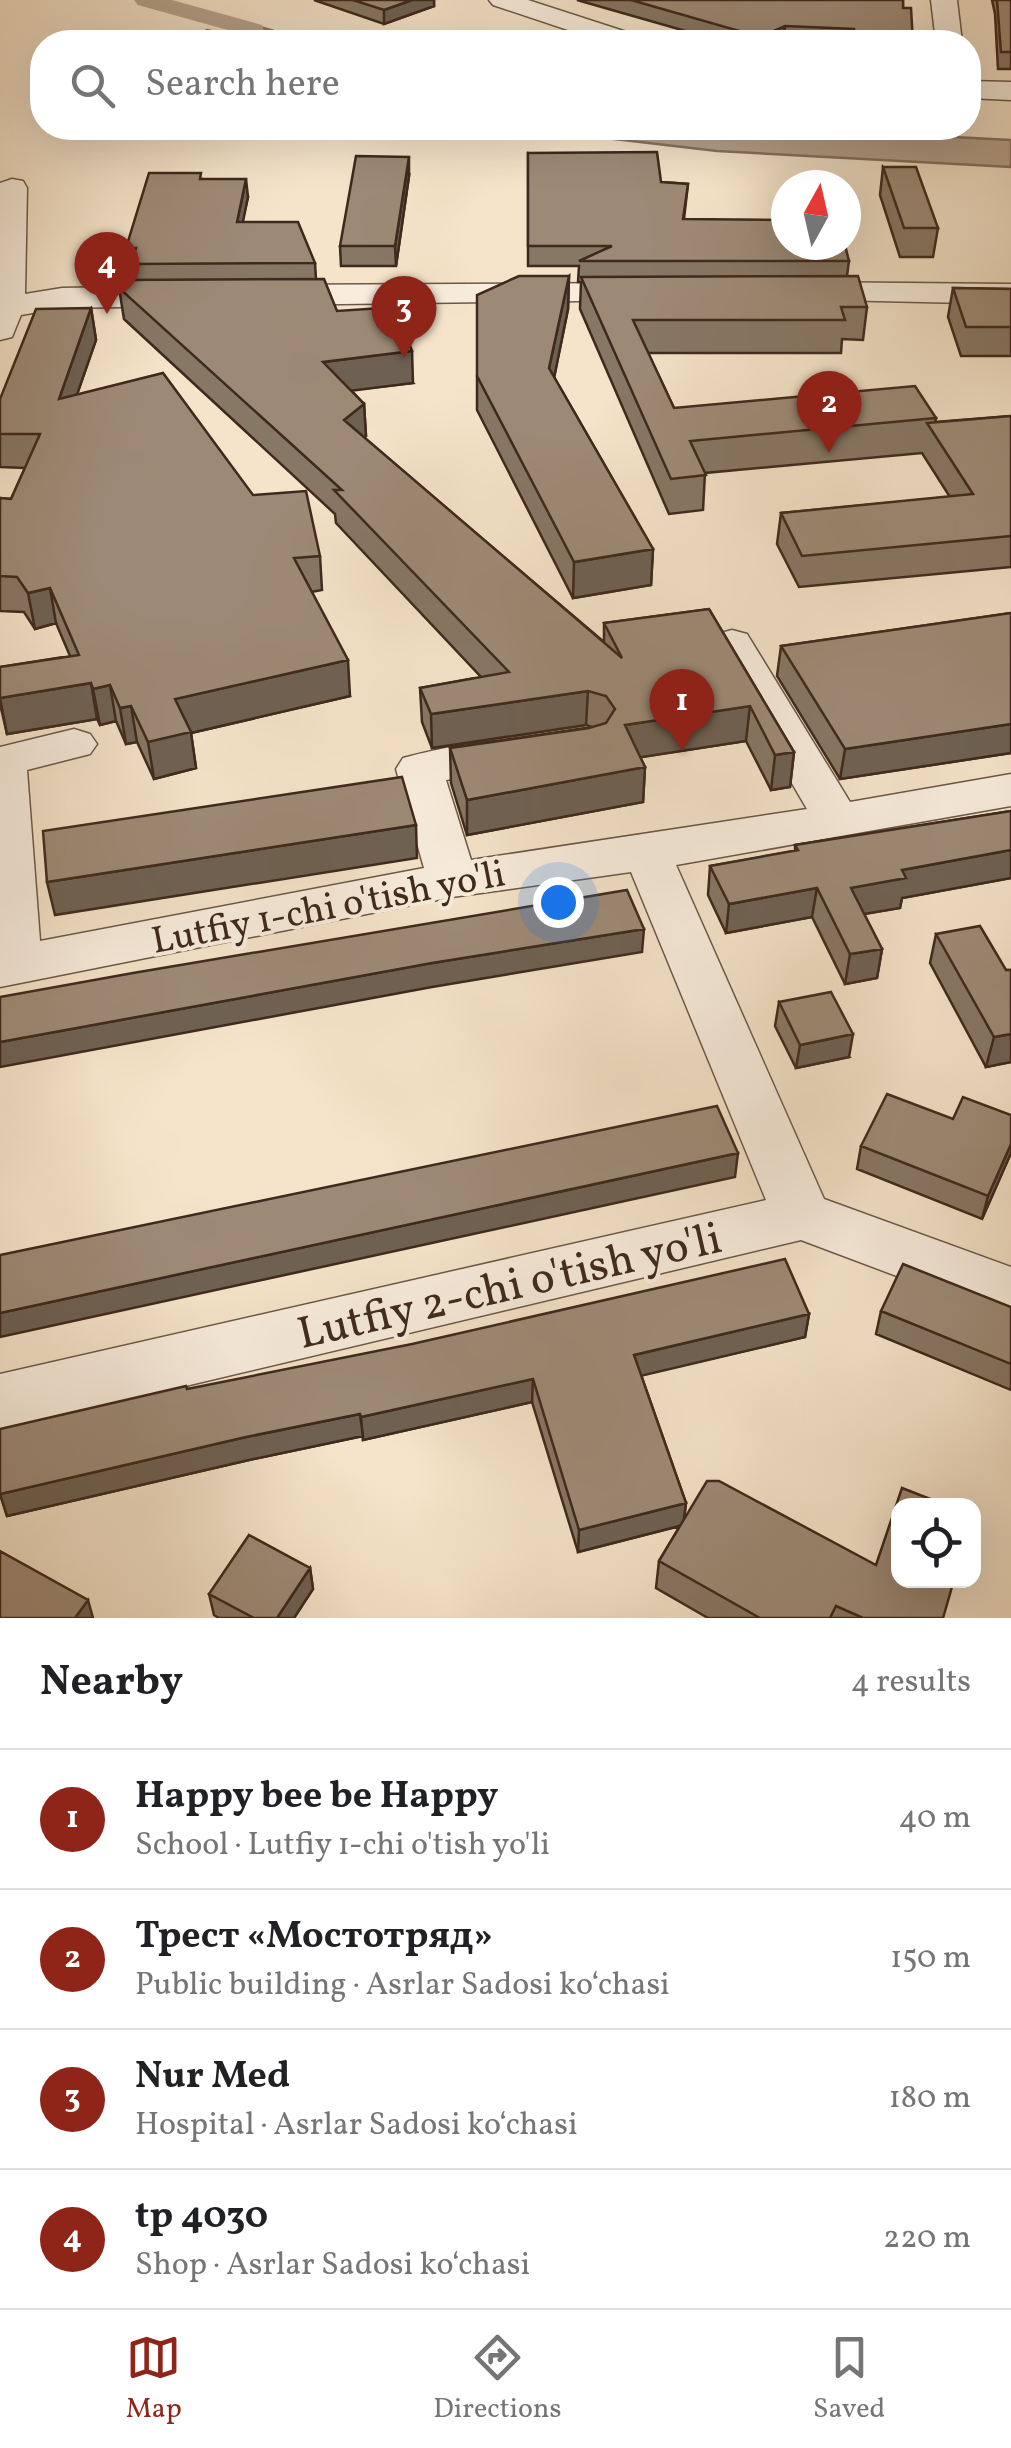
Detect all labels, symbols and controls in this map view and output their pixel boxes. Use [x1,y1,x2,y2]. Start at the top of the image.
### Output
search box [30,30,981,140]
icon: search [65,58,120,113]
text: Search here [145,59,340,112]
north arrow [771,170,861,260]
pin: 4 [74,232,140,314]
pin: 3 [372,276,436,358]
pin: 2 [796,370,862,453]
pin: 1 [650,668,714,751]
street label: Lutfiy 1-chi o'tish yo'li [147,849,510,970]
your location [533,877,584,928]
street label: Lutfiy 2-chi o'tish yo'li [292,1209,728,1368]
map controls [891,1498,981,1588]
button: locate [891,1498,981,1588]
text: Nearby [40,1654,183,1713]
text: 4 results [851,1661,971,1705]
text: Happy bee be Happy [135,1771,498,1824]
text: 1 [66,1797,79,1841]
text: 40 m [899,1797,971,1841]
text: School · Lutfiy 1-chi o'tish yo'li [135,1824,550,1868]
text: Трест «Мостотряд» [135,1911,493,1964]
text: 2 [64,1937,81,1981]
text: 150 m [890,1937,971,1981]
text: Public building · Asrlar Sadosi ko‘chasi [135,1964,670,2008]
text: Nur Med [135,2051,290,2104]
text: 3 [64,2077,81,2121]
text: 180 m [888,2077,971,2121]
text: Hospital · Asrlar Sadosi ko‘chasi [135,2104,578,2148]
text: tp 4030 [135,2191,268,2244]
text: 4 [63,2217,82,2261]
text: 220 m [883,2217,971,2261]
text: Shop · Asrlar Sadosi ko‘chasi [135,2244,530,2288]
tab: Map [126,2330,182,2429]
tab: Directions [433,2330,562,2429]
tab: Saved [813,2330,885,2429]

